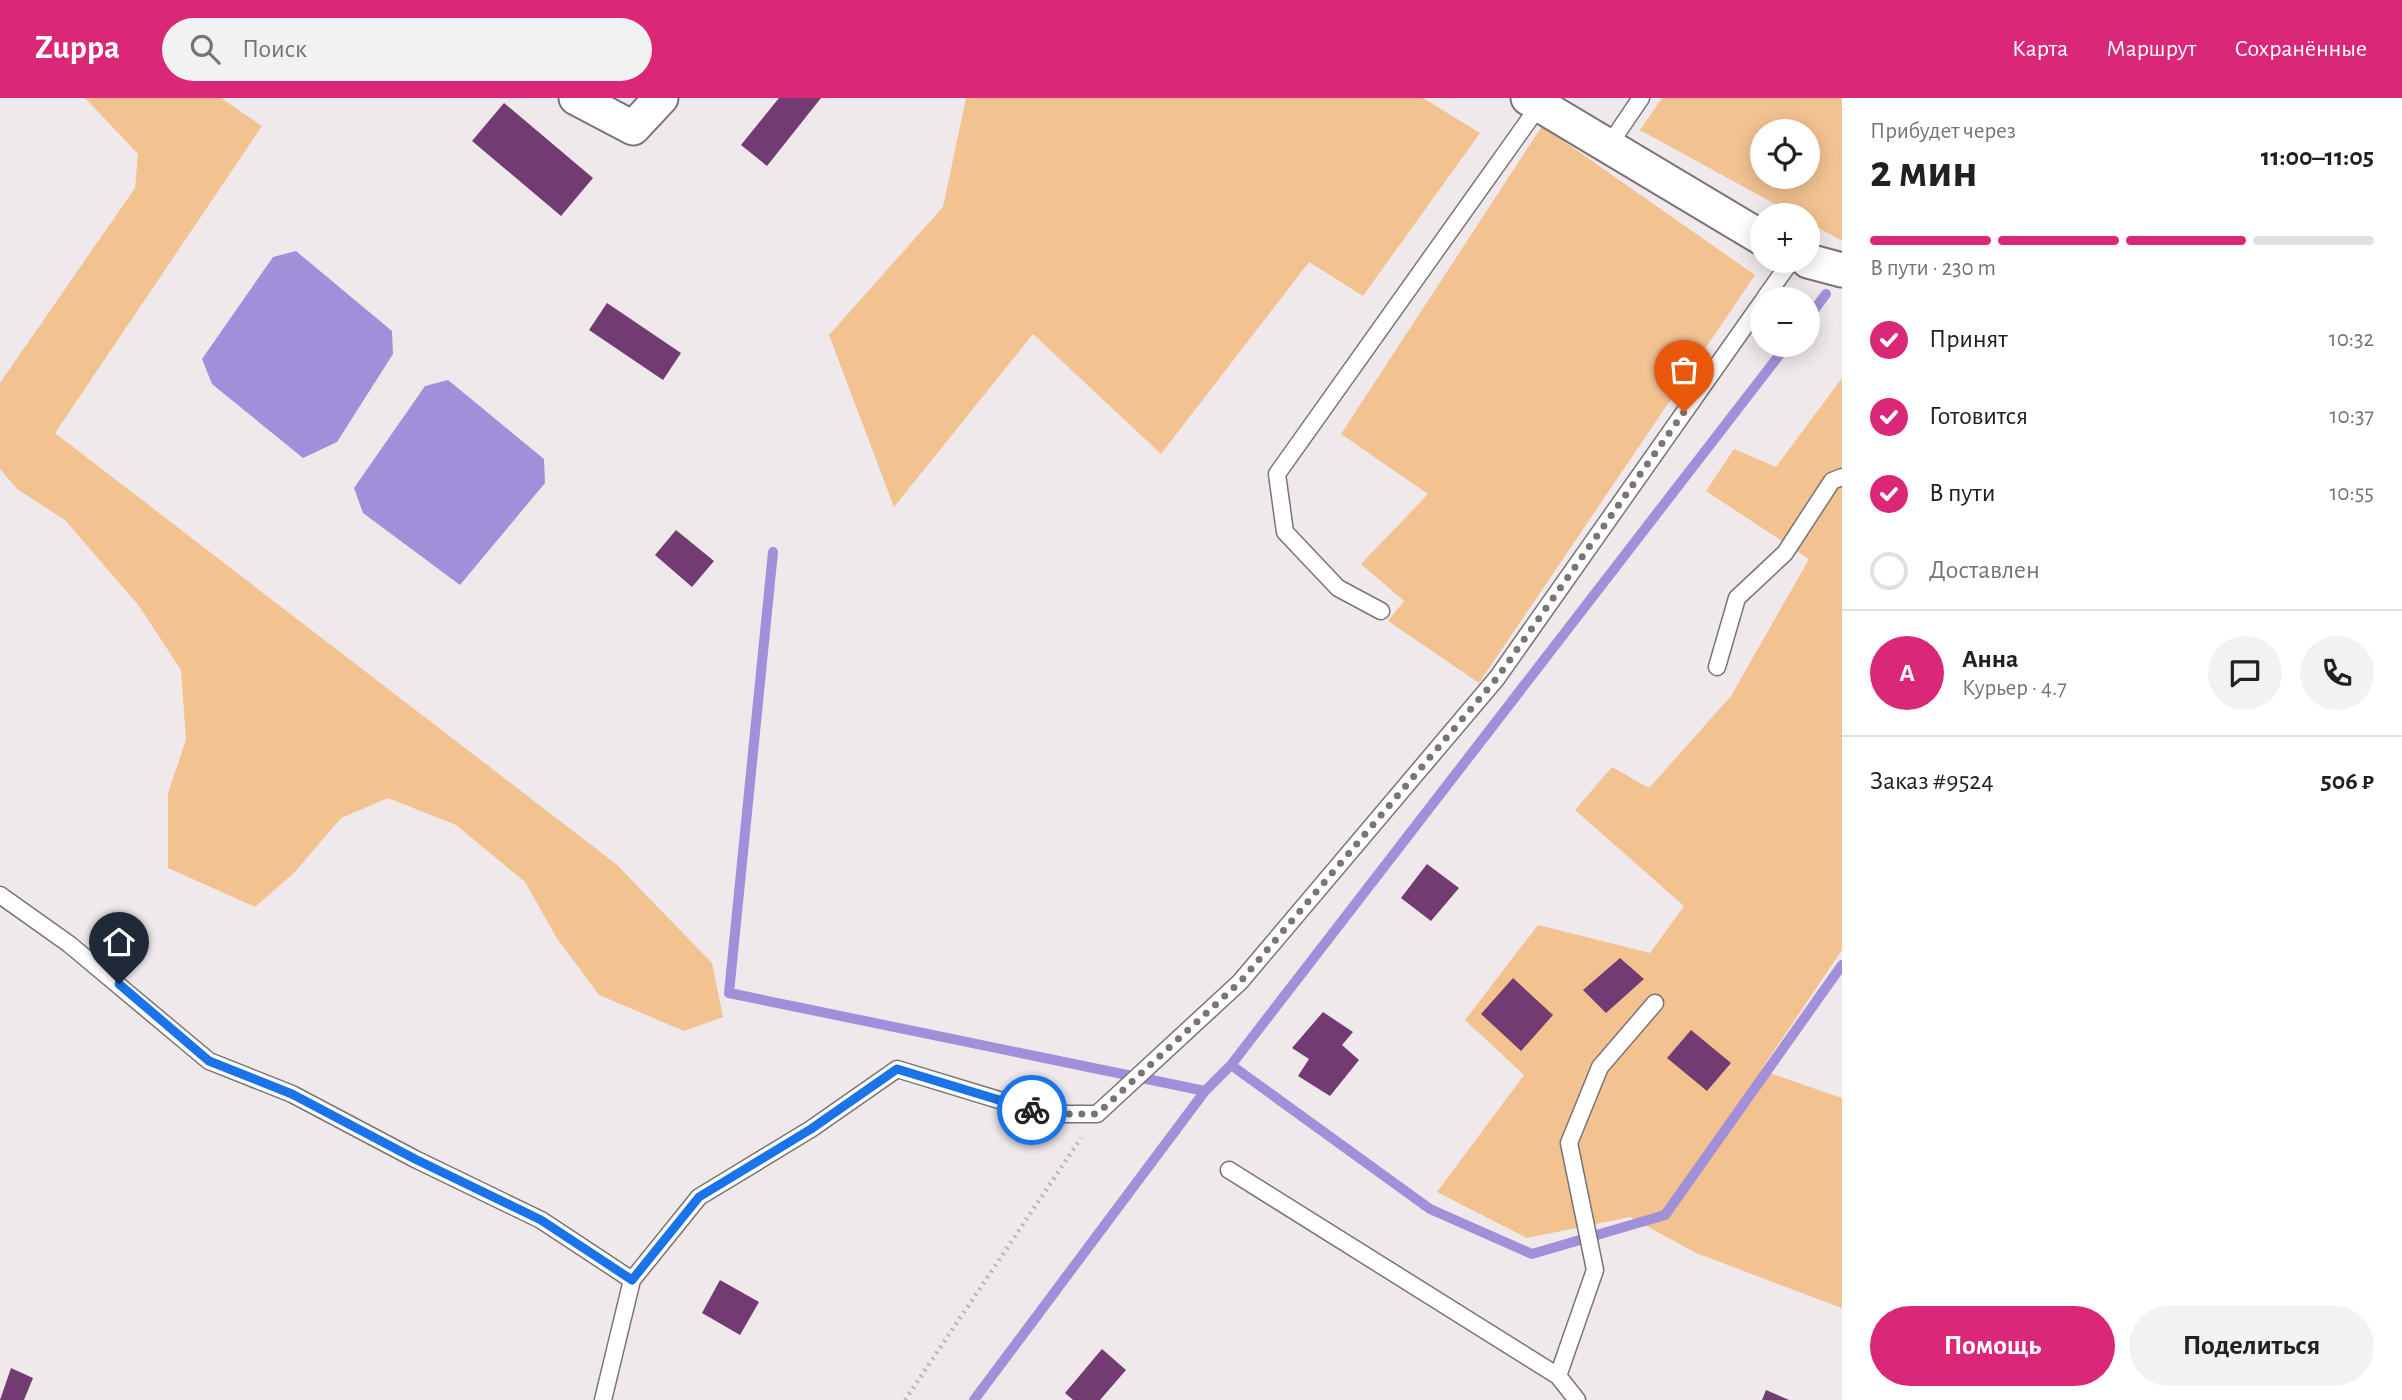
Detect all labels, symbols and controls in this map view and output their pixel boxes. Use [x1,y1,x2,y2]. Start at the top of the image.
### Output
search box [162,18,652,81]
icon: search [186,30,224,68]
text: Zuppa [35,32,120,65]
text: Поиск [242,36,307,62]
text: Карта [2012,37,2068,61]
text: Маршрут [2106,37,2196,61]
text: Сохранённые [2234,37,2367,61]
map controls [1750,119,1820,357]
button: locate [1750,119,1820,189]
text: Прибудет через [1870,120,2016,143]
text: 11:00–11:05 [2261,144,2374,170]
text: 2 мин [1870,149,1978,195]
button: + [1750,203,1820,273]
text: В пути · 230 m [1870,257,1996,280]
button: − [1750,287,1820,357]
icon: check [1870,321,1908,359]
text: Принят [1929,326,2008,352]
text: 10:32 [2329,328,2374,351]
pin [1654,340,1714,412]
icon: bag [1665,351,1703,389]
icon: check [1870,398,1908,436]
text: Готовится [1929,403,2028,429]
text: 10:37 [2330,405,2374,428]
icon: check [1870,475,1908,513]
text: В пути [1929,480,1995,506]
text: 10:55 [2329,482,2374,505]
text: Доставлен [1929,557,2040,583]
button: chat [2208,636,2282,710]
button: phone [2300,636,2374,710]
text: Анна [1962,646,2018,672]
text: А [1899,660,1915,686]
text: Курьер · 4.7 [1962,677,2067,700]
text: Заказ #9524 [1870,768,1994,794]
text: 506 ₽ [2321,768,2374,794]
pin [89,912,149,984]
icon: home [100,923,138,961]
courier [997,1075,1067,1145]
icon: bike [1013,1091,1051,1129]
button: Помощь [1870,1306,2115,1386]
button: Поделиться [2129,1306,2374,1386]

